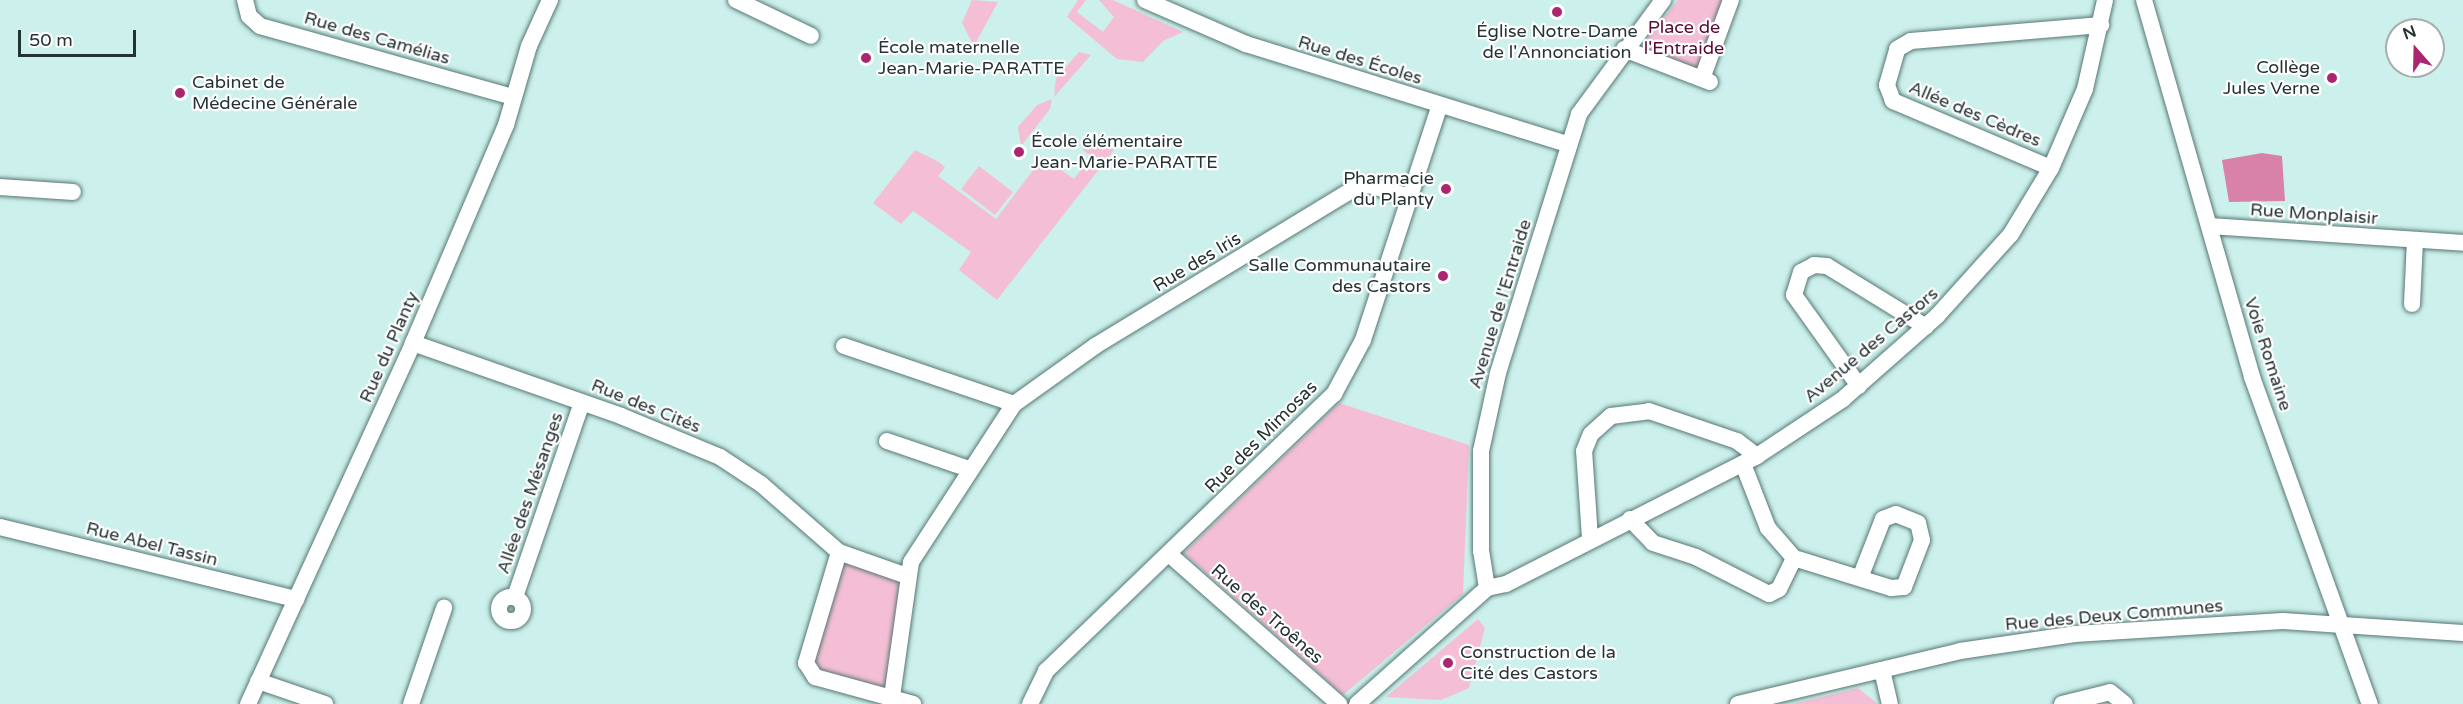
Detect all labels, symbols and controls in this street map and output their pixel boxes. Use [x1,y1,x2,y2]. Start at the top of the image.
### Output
marker: Église Notre-Dame de l'Annonciation [1550,5,1564,19]
street label: Rue des Camélias [302,7,452,69]
park label: Place de l'Entraide [1644,17,1724,60]
scale bar [21,18,140,56]
north arrow [2385,18,2445,78]
place label: Église Notre-Dame de l'Annonciation [1476,21,1638,63]
text: N [2400,21,2419,45]
text: 50 m [29,29,73,51]
street label: Rue des Écoles [1295,31,1425,89]
place label: École maternelle Jean-Marie-PARATTE [878,37,1065,80]
marker: École maternelle Jean-Marie-PARATTE [859,51,873,65]
place label: Collège Jules Verne [2223,57,2320,100]
marker: Collège Jules Verne [2325,71,2339,85]
place label: Cabinet de Médecine Générale [192,72,357,115]
street label: Allée des Cèdres [1906,76,2044,152]
marker: Cabinet de Médecine Générale [173,86,187,100]
place label: École élémentaire Jean-Marie-PARATTE [1031,131,1218,174]
marker: École élémentaire Jean-Marie-PARATTE [1012,145,1026,159]
place label: Pharmacie du Planty [1343,168,1434,210]
marker: Pharmacie du Planty [1439,182,1453,196]
street label: Rue Monplaisir [2249,199,2379,229]
street label: Avenue de l'Entraide [1464,217,1536,391]
street label: Rue des Iris [1149,227,1245,297]
place label: Salle Communautaire des Castors [1249,255,1431,298]
marker: Salle Communautaire des Castors [1436,269,1450,283]
street label: Avenue des Castors [1800,283,1942,407]
street label: Rue du Planty [355,288,423,406]
street label: Voie Romaine [2240,295,2296,413]
street label: Rue des Cités [588,374,704,438]
street label: Rue des Mimosas [1200,376,1322,498]
street label: Allée des Mésanges [492,409,568,577]
street label: Rue Abel Tassin [84,517,220,571]
street label: Rue des Troênes [1207,560,1327,668]
street label: Rue des Deux Communes [2004,595,2224,635]
place label: Construction de la Cité des Castors [1460,642,1616,684]
marker: Construction de la Cité des Castors [1441,656,1455,670]

